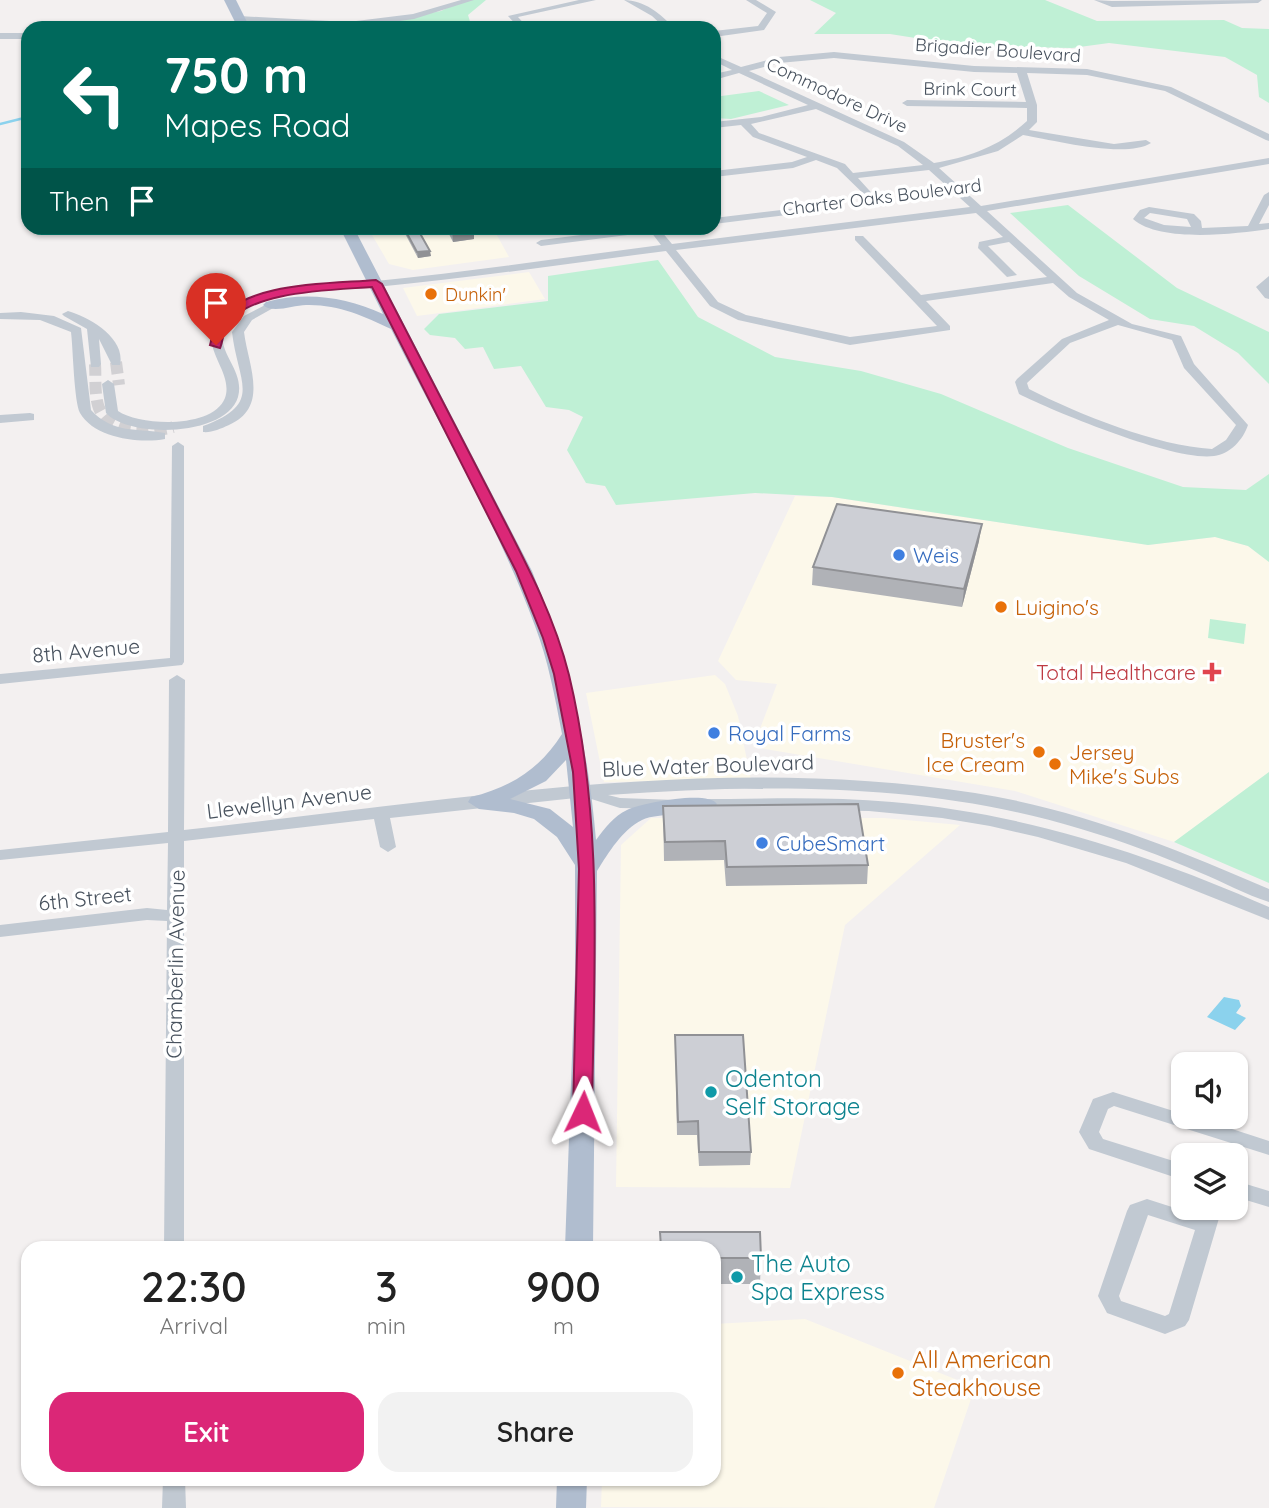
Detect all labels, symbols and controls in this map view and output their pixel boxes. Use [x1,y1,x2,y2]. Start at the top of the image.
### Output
street label: Brigadier Boulevard [914,33,1082,67]
text: 750 m [164,44,308,105]
icon: left [49,49,140,140]
street label: Commodore Drive [763,52,911,138]
street label: Brink Court [923,77,1017,101]
text: Mapes Road [164,105,350,145]
street label: Charter Oaks Boulevard [781,173,983,221]
icon: arrive [123,182,161,220]
text: Then [49,185,109,218]
pin [186,273,246,345]
place label: Dunkin' [445,283,506,306]
icon: arrive [197,284,235,322]
marker: Dunkin' [423,286,439,302]
place label: Weis [913,542,959,568]
marker: Weis [891,547,907,563]
place label: Luigino's [1015,594,1099,620]
marker: Luigino's [993,599,1009,615]
street label: 8th Avenue [31,632,141,668]
place label: Total Healthcare [1036,659,1196,685]
marker: Total Healthcare [1202,662,1222,682]
place label: Royal Farms [728,720,851,746]
marker: Royal Farms [706,725,722,741]
place label: Bruster's Ice Cream [926,727,1025,777]
place label: Jersey Mike's Subs [1069,739,1179,789]
marker: Bruster's Ice Cream [1031,744,1047,760]
street label: Blue Water Boulevard [602,748,814,782]
marker: Jersey Mike's Subs [1047,756,1063,772]
street label: Llewellyn Avenue [205,778,373,824]
place label: CubeSmart [776,830,885,856]
marker: CubeSmart [754,835,770,851]
street label: Chamberlin Avenue [160,869,190,1059]
street label: 6th Street [37,880,133,916]
map controls [1171,1052,1248,1220]
button: sound [1171,1052,1248,1129]
place label: Odenton Self Storage [725,1063,860,1121]
position arrow [546,1075,620,1149]
marker: Odenton Self Storage [703,1084,719,1100]
button: layers [1171,1143,1248,1220]
place label: The Auto Spa Express [751,1248,885,1306]
text: 22:30 [141,1260,247,1313]
text: 3 [375,1260,398,1313]
text: 900 [526,1260,601,1313]
marker: The Auto Spa Express [729,1269,745,1285]
text: Arrival [159,1311,228,1340]
text: min [367,1311,406,1340]
text: m [553,1311,574,1340]
place label: All American Steakhouse [912,1344,1051,1402]
marker: All American Steakhouse [890,1365,906,1381]
button: Exit [49,1392,364,1472]
button: Share [378,1392,693,1472]

